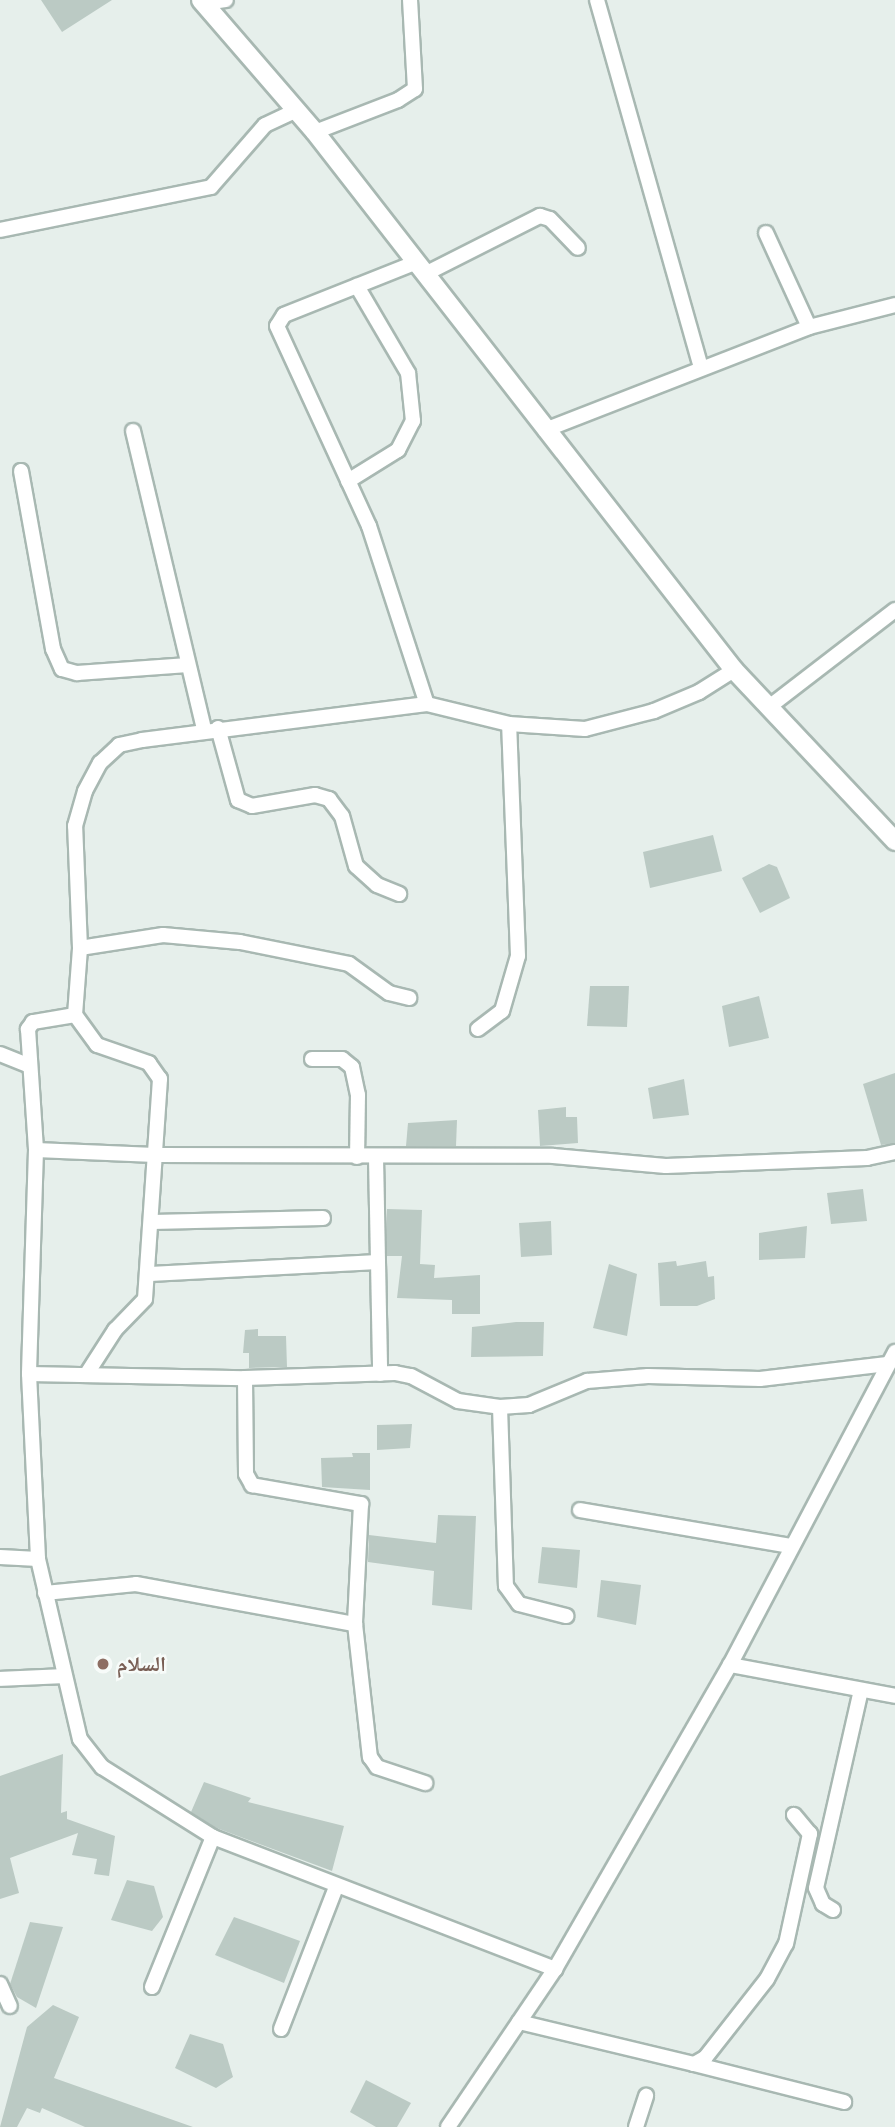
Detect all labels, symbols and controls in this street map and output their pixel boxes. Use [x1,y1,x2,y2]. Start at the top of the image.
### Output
place label: السلام [117,1651,166,1677]
marker: السلام [95,1656,111,1672]

